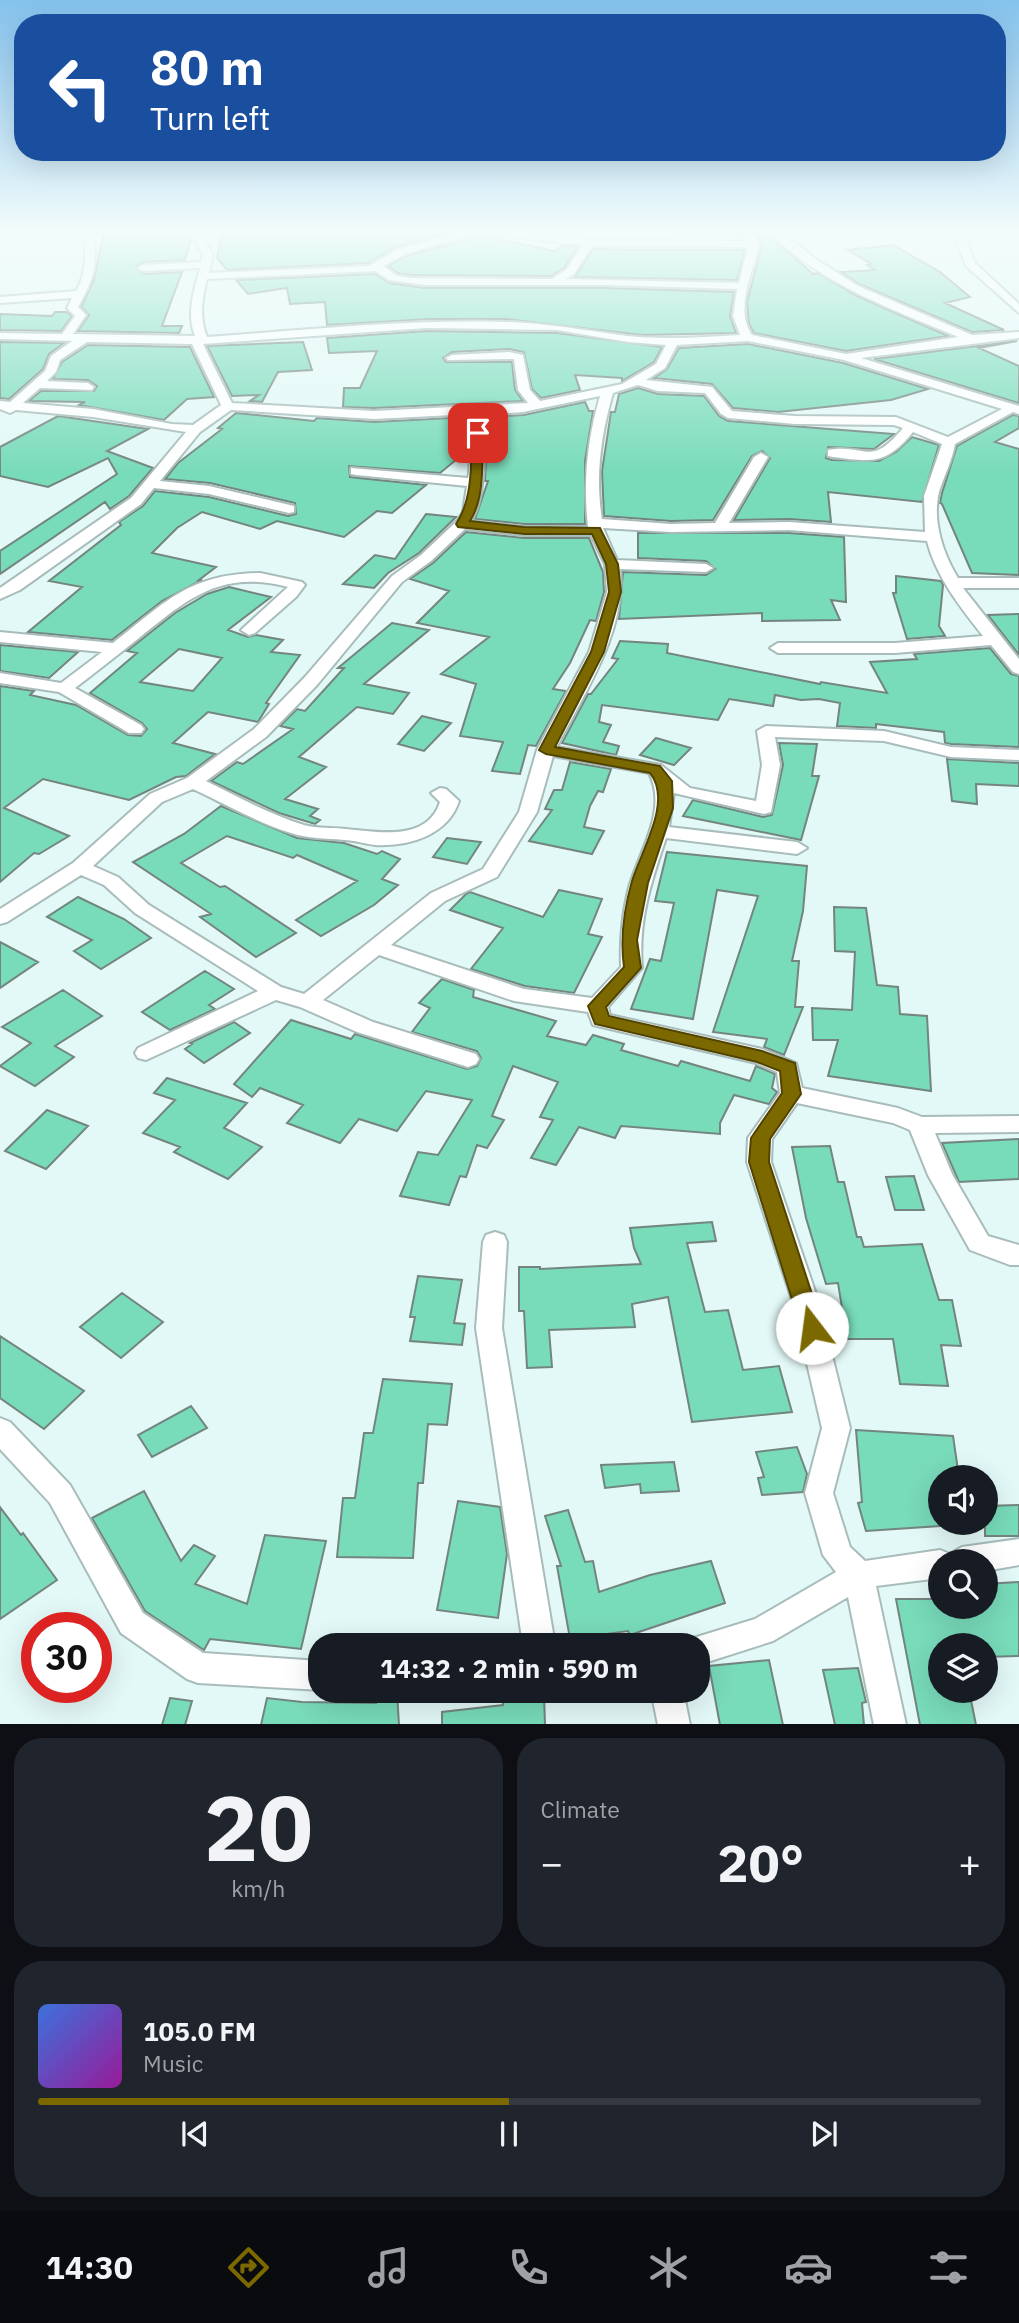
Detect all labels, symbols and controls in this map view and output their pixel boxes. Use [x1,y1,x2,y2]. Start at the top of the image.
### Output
text: 80 m [150,35,264,98]
icon: left [35,42,126,133]
text: Turn left [150,97,270,139]
pin [448,403,508,463]
icon: arrive [459,414,497,452]
position arrow [775,1291,849,1365]
map controls [928,1465,998,1703]
button: sound [928,1465,998,1535]
button: search [928,1549,998,1619]
speed limit sign: 30 [21,1612,112,1703]
button: layers [928,1633,998,1703]
text: 14:32 · 2 min · 590 m [380,1651,638,1685]
text: 20 [204,1768,313,1886]
text: Climate [541,1794,620,1824]
text: 20° [717,1829,804,1896]
text: − [541,1838,563,1887]
text: + [958,1838,981,1887]
text: km/h [231,1873,285,1903]
text: 105.0 FM [143,2014,256,2048]
text: Music [143,2048,203,2078]
icon: previous [176,2115,214,2153]
icon: pause [490,2115,528,2153]
icon: next [805,2115,843,2153]
icon: directions [224,2243,273,2292]
icon: music [364,2243,413,2292]
icon: phone [504,2243,553,2292]
icon: climate [644,2243,693,2292]
icon: car [784,2243,833,2292]
icon: filters [924,2243,973,2292]
text: 14:30 [46,2246,133,2288]

